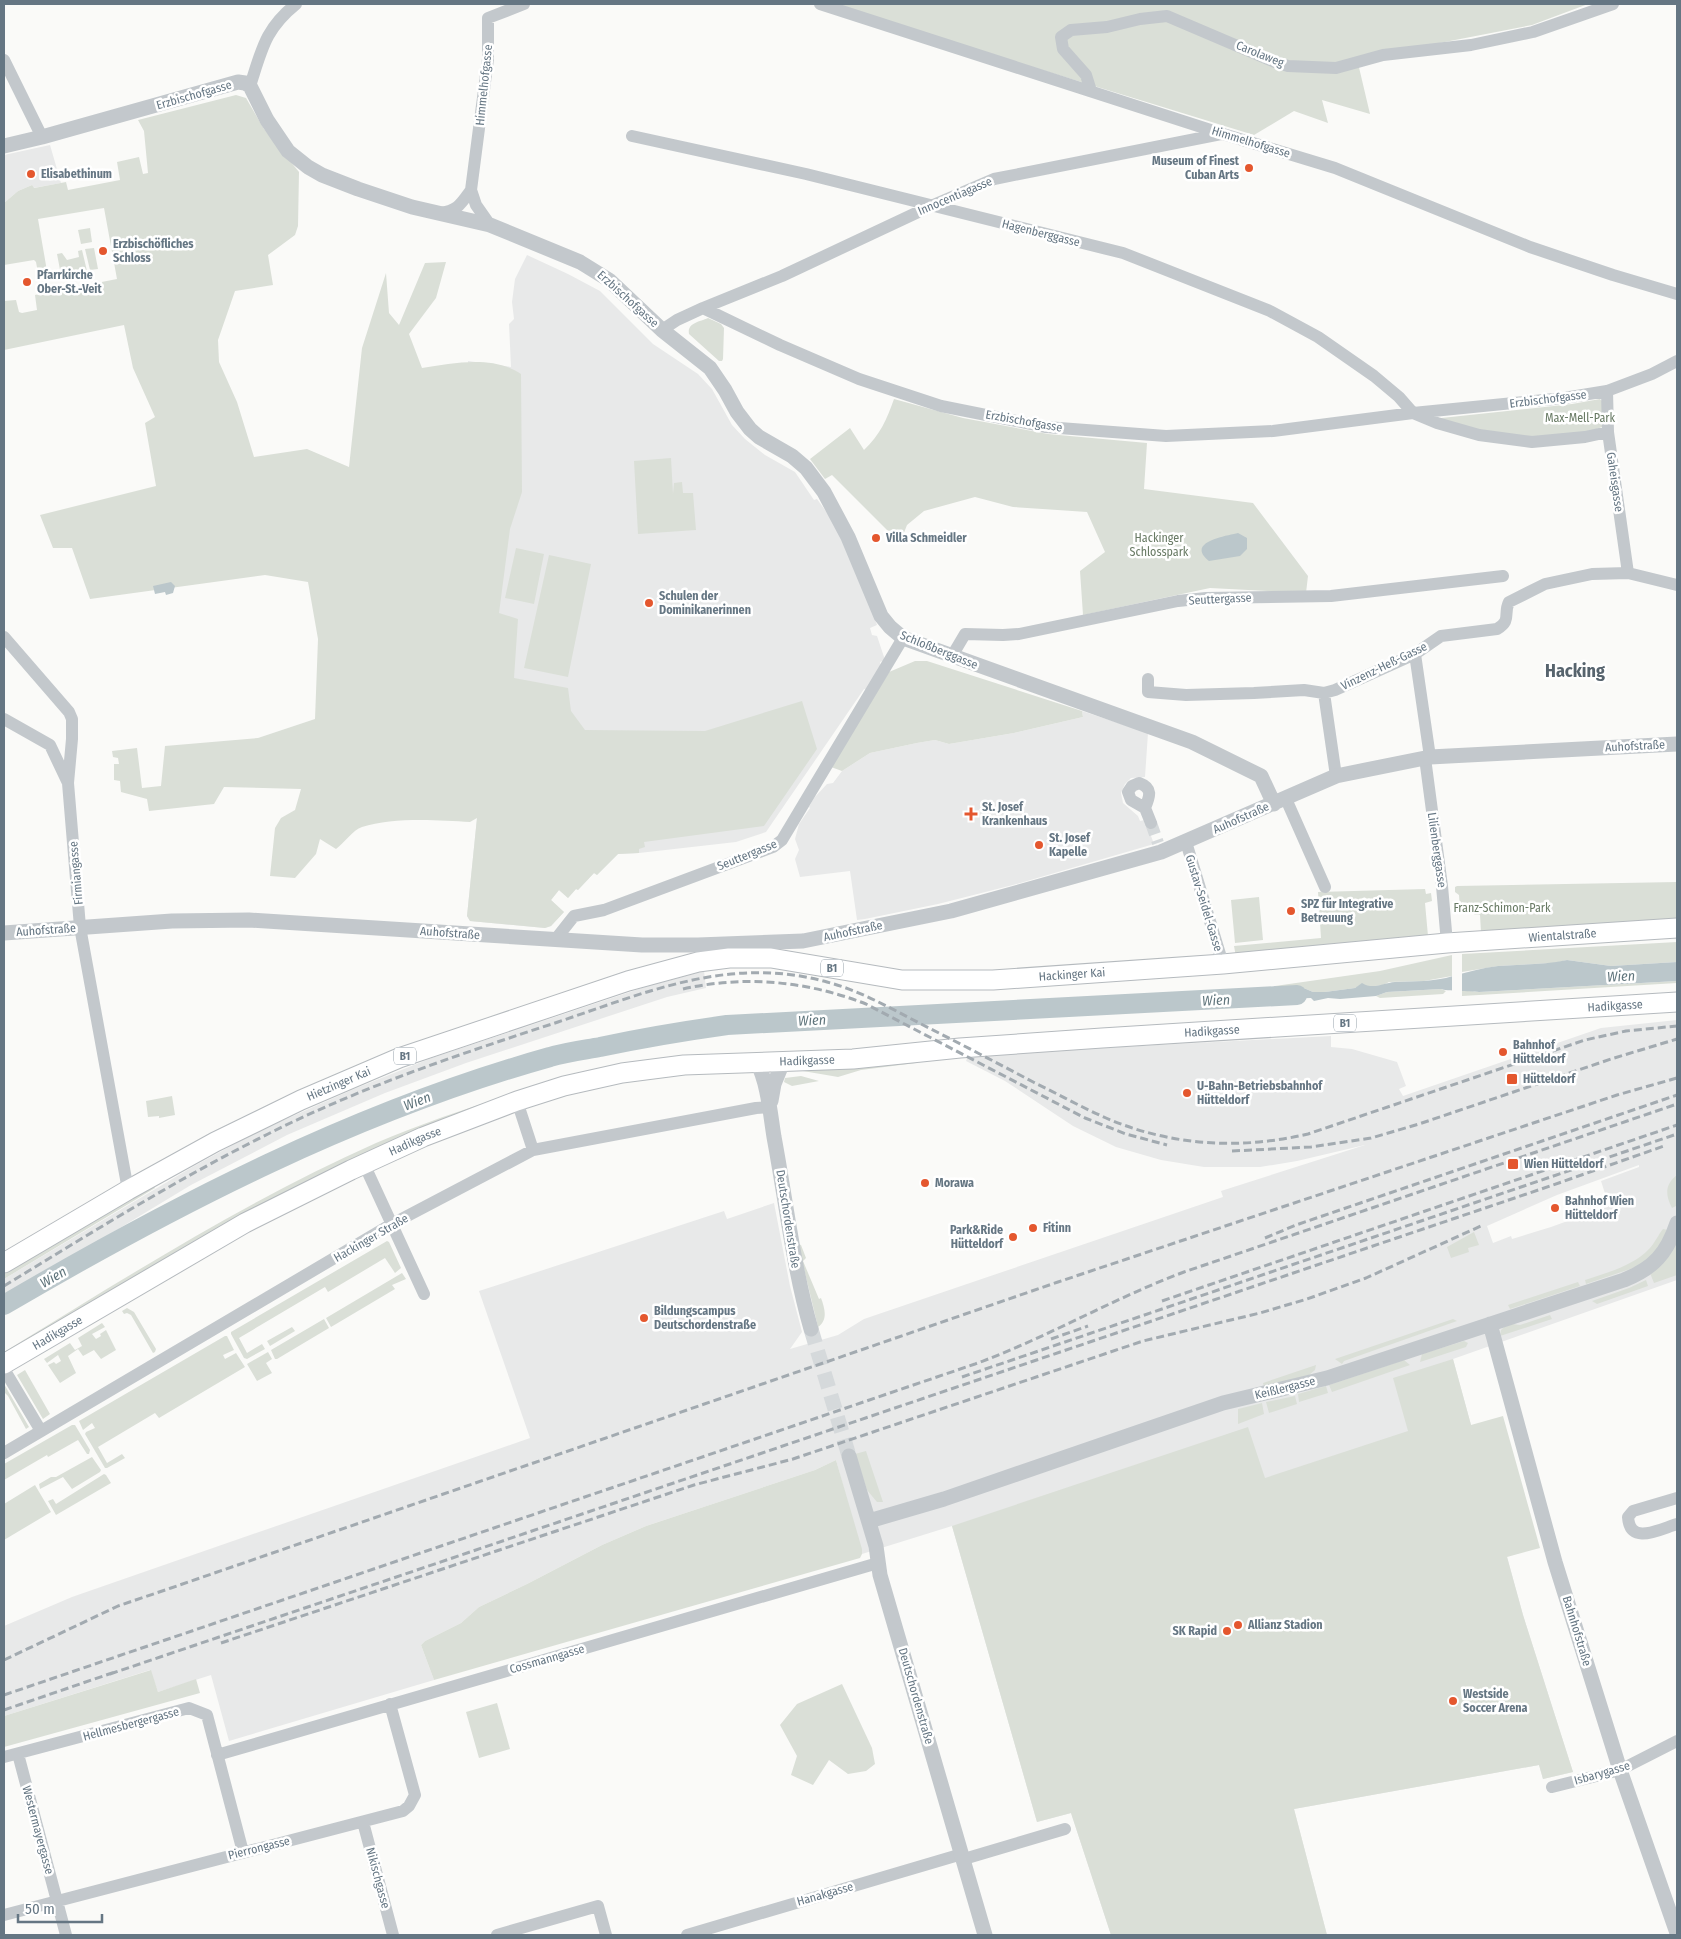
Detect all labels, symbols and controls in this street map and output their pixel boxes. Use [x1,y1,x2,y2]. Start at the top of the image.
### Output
street label: Carolaweg [1234,38,1286,70]
street label: Himmelhofgasse [473,44,495,126]
street label: Erzbischofgasse [155,78,233,112]
street label: Himmelhofgasse [1210,123,1292,161]
place label: Museum of Finest Cuban Arts [1152,154,1240,182]
marker: Museum of Finest Cuban Arts [1243,162,1255,174]
place label: Elisabethinum [41,167,112,181]
marker: Elisabethinum [25,168,37,180]
street label: Innocentiagasse [916,174,994,218]
street label: Hagenberggasse [1001,217,1082,249]
place label: Erzbischöfliches Schloss [113,237,194,265]
marker: Erzbischöfliches Schloss [97,245,109,257]
place label: Pfarrkirche Ober-St.-Veit [37,268,102,296]
street label: Erzbischofgasse [594,268,662,330]
marker: Pfarrkirche Ober-St.-Veit [21,276,33,288]
street label: Erzbischofgasse [1509,387,1587,411]
street label: Erzbischofgasse [985,407,1063,435]
park label: Max-Mell-Park [1545,411,1615,425]
street label: Gaheisgasse [1604,451,1626,513]
place label: Villa Schmeidler [885,531,967,545]
park label: Hackinger Schlosspark [1130,531,1189,559]
marker: Villa Schmeidler [870,532,882,544]
place label: Schulen der Dominikanerinnen [659,589,751,617]
street label: Seuttergasse [1188,590,1252,608]
marker: Schulen der Dominikanerinnen [643,597,655,609]
street label: Schloßberggasse [898,628,980,672]
street label: Vinzenz-Heß-Gasse [1339,639,1429,693]
district label: Hacking [1545,660,1605,682]
street label: Auhofstraße [1605,737,1665,755]
street label: Auhofstraße [1211,799,1271,837]
place label: St. Josef Krankenhaus [982,800,1048,828]
marker: St. Josef Krankenhaus [964,807,978,821]
street label: Lilienberggasse [1425,811,1449,889]
place label: St. Josef Kapelle [1049,831,1091,859]
street label: Seuttergasse [715,837,779,873]
marker: St. Josef Kapelle [1033,839,1045,851]
street label: Firmiangasse [66,841,86,905]
street label: Gustav-Seidel-Gasse [1183,853,1225,953]
place label: SPZ für Integrative Betreuung [1301,897,1393,925]
park label: Franz-Schimon-Park [1453,901,1551,915]
marker: SPZ für Integrative Betreuung [1285,905,1297,917]
street label: Auhofstraße [822,918,884,944]
street label: Auhofstraße [16,921,76,939]
street label: Auhofstraße [420,924,480,942]
street label: Wientalstraße [1528,926,1597,945]
road number: B1 [821,960,843,976]
street label: Hackinger Kai [1038,965,1106,984]
water label: Wien [1607,967,1635,986]
water label: Wien [1202,991,1230,1010]
street label: Hadikgasse [1587,997,1643,1015]
water label: Wien [798,1011,826,1030]
road number: B1 [1334,1014,1356,1032]
street label: Hadikgasse [1184,1022,1240,1040]
place label: Bahnhof Hütteldorf [1513,1038,1566,1066]
marker: Bahnhof Hütteldorf [1497,1046,1509,1058]
road number: B1 [394,1048,416,1064]
street label: Hadikgasse [779,1053,835,1069]
street label: Hietzinger Kai [305,1064,373,1104]
marker: Hütteldorf [1505,1072,1519,1086]
place label: Hütteldorf [1523,1072,1576,1086]
place label: U-Bahn-Betriebsbahnhof Hütteldorf [1197,1079,1323,1107]
marker: U-Bahn-Betriebsbahnhof Hütteldorf [1181,1087,1193,1099]
water label: Wien [401,1089,433,1114]
street label: Hadikgasse [387,1124,443,1159]
marker: Wien Hütteldorf [1506,1157,1520,1171]
place label: Wien Hütteldorf [1524,1157,1605,1171]
street label: Deutschordenstraße [773,1169,803,1269]
place label: Morawa [935,1176,974,1190]
marker: Morawa [919,1177,931,1189]
place label: Bahnhof Wien Hütteldorf [1565,1194,1634,1222]
marker: Bahnhof Wien Hütteldorf [1549,1202,1561,1214]
street label: Hackinger Straße [331,1211,411,1265]
place label: Fitinn [1043,1221,1071,1235]
marker: Fitinn [1027,1222,1039,1234]
place label: Park&Ride Hütteldorf [950,1223,1004,1251]
marker: Park&Ride Hütteldorf [1007,1231,1019,1243]
water label: Wien [37,1263,70,1292]
place label: Bildungscampus Deutschordenstraße [654,1304,756,1332]
marker: Bildungscampus Deutschordenstraße [638,1312,650,1324]
street label: Hadikgasse [30,1313,85,1353]
street label: Keißlergasse [1253,1374,1317,1402]
street label: Bahnhofstraße [1560,1594,1594,1668]
place label: Allianz Stadion [1247,1618,1323,1632]
marker: Allianz Stadion [1232,1619,1244,1631]
place label: SK Rapid [1173,1624,1217,1638]
marker: SK Rapid [1221,1625,1233,1637]
street label: Cossmanngasse [508,1642,586,1676]
street label: Deutschordenstraße [896,1646,936,1746]
place label: Westside Soccer Arena [1463,1687,1528,1715]
marker: Westside Soccer Arena [1447,1695,1459,1707]
street label: Hellmesbergergasse [81,1704,181,1744]
street label: Isbarygasse [1573,1758,1631,1788]
street label: Westermayergasse [19,1784,57,1876]
street label: Pierrongasse [227,1834,291,1862]
street label: Nikischgasse [363,1846,393,1910]
street label: Hanakgasse [795,1879,855,1909]
scale bar [18,1892,101,1924]
text: 50 m [25,1900,55,1918]

